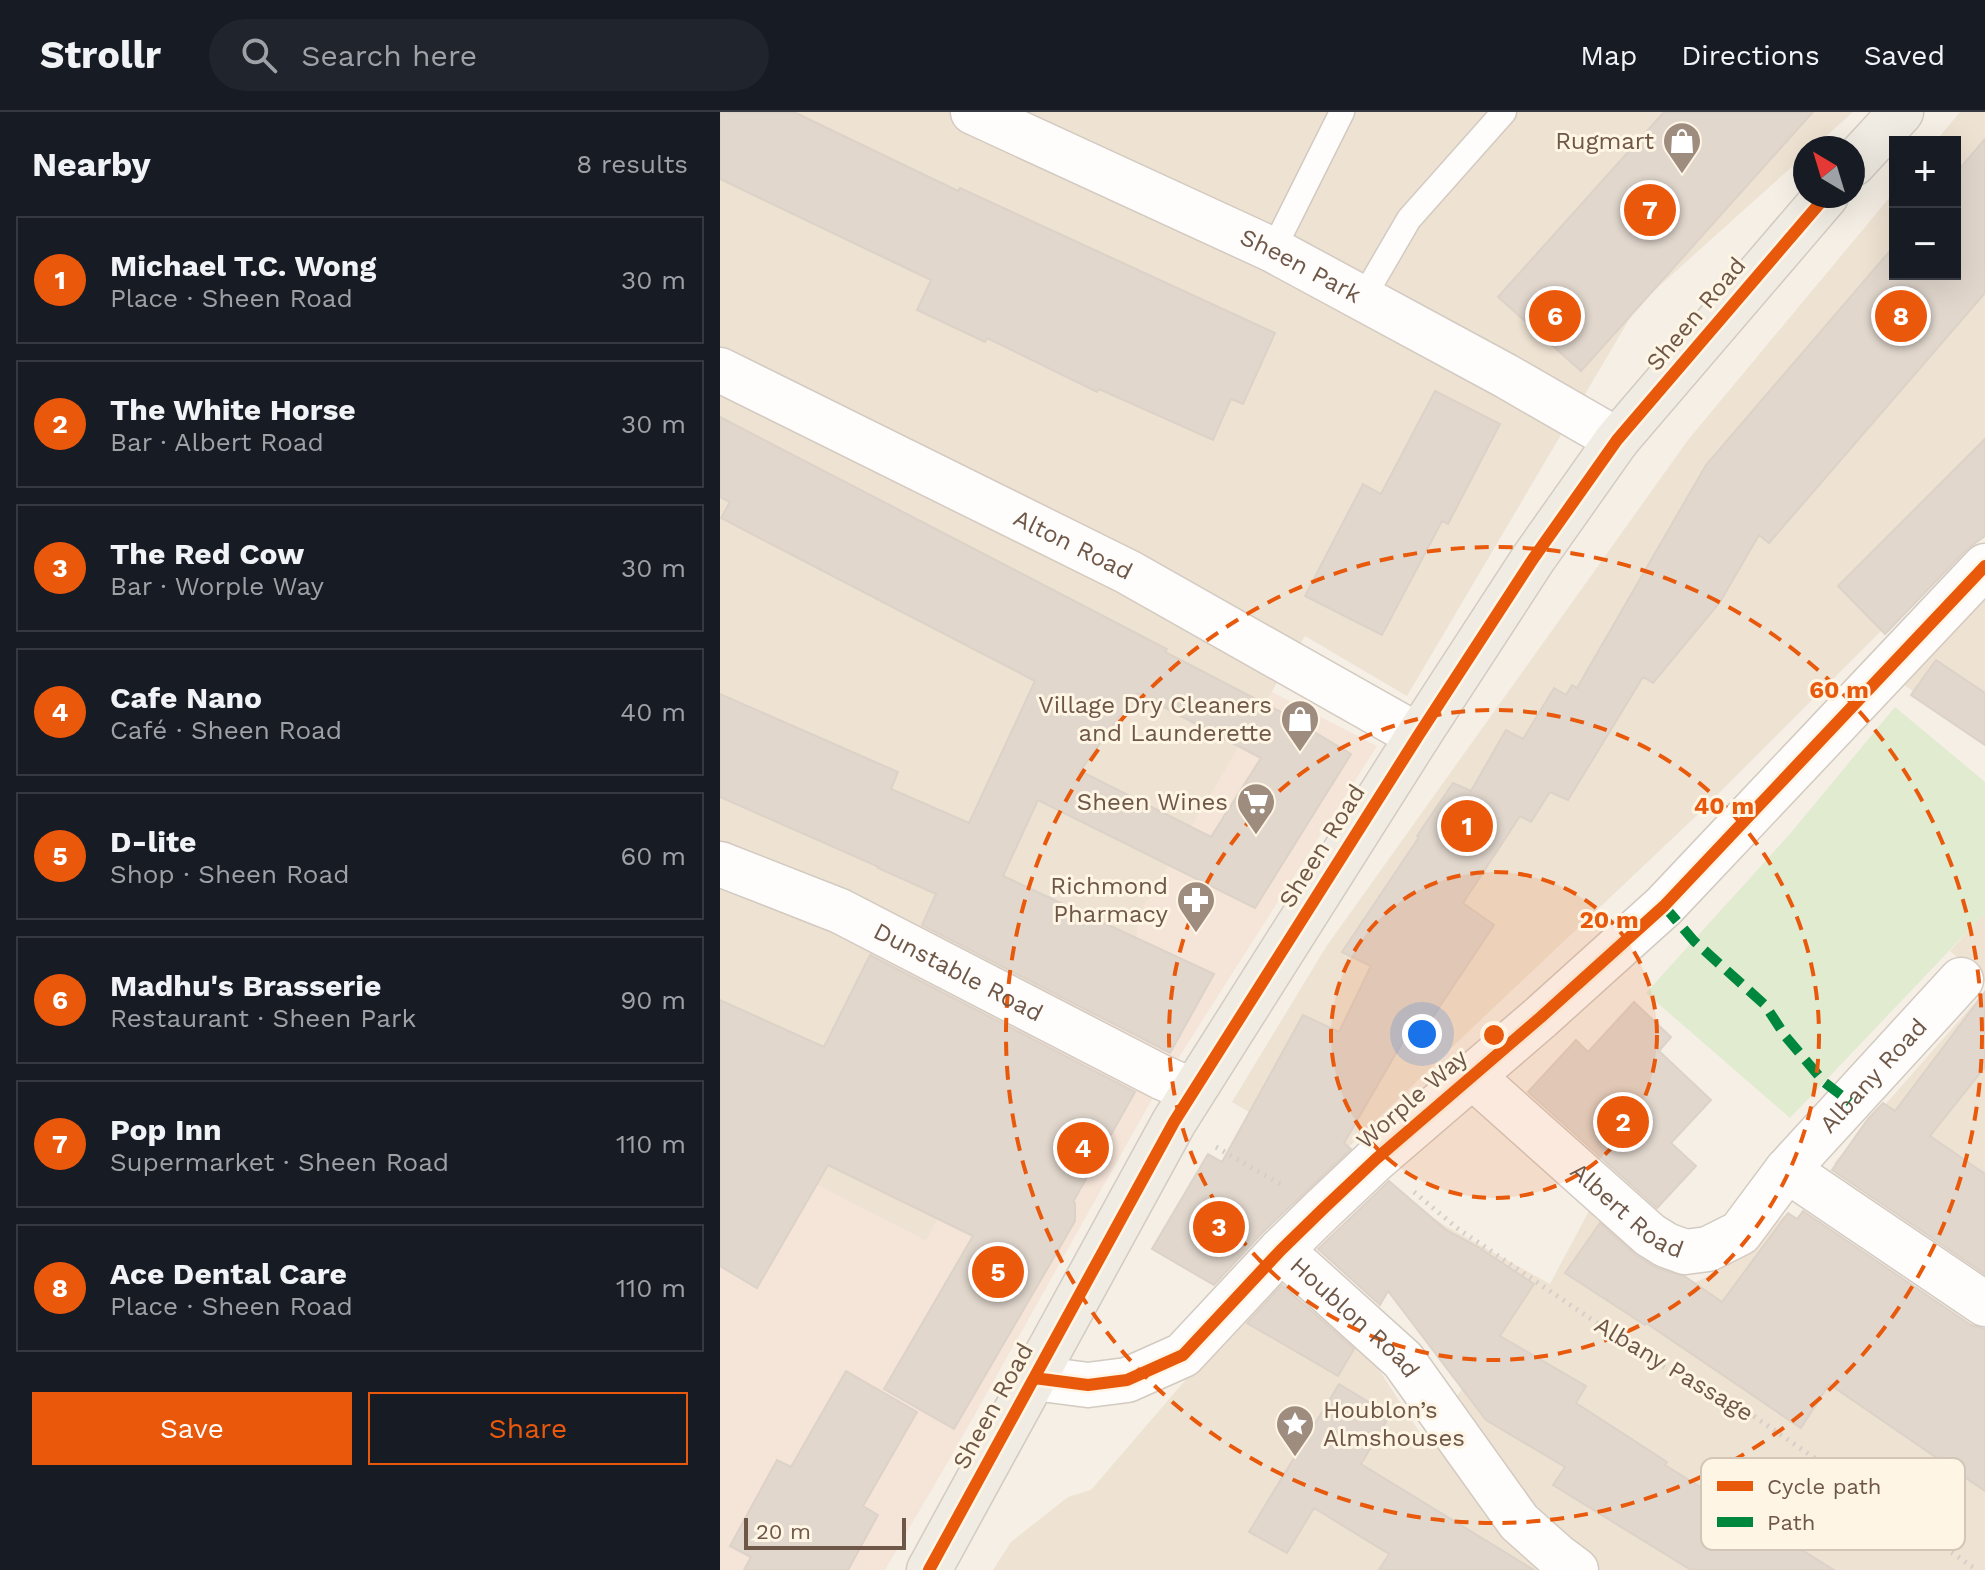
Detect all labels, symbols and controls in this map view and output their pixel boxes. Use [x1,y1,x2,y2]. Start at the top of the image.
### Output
search box [209,19,769,91]
text: Strollr [40,33,161,77]
icon: search [237,33,281,77]
text: Search here [301,38,477,73]
text: Map [1580,39,1637,72]
text: Directions [1681,39,1820,72]
text: Saved [1864,39,1945,72]
shop icon: Rugmart [1661,120,1703,175]
place label: Rugmart [1555,127,1654,155]
north arrow [1793,136,1865,208]
map controls [1889,136,1961,280]
button: + [1889,136,1961,208]
text: Nearby [32,144,151,184]
text: 8 results [576,149,688,179]
pin: 7 [1624,180,1676,240]
button: − [1889,208,1961,280]
street label: Sheen Park [1236,223,1366,309]
text: Michael T.C. Wong [110,248,376,283]
street label: Sheen Road [1640,252,1752,376]
text: 1 [54,265,66,295]
text: 30 m [621,265,686,295]
text: Place · Sheen Road [110,283,353,313]
pin: 6 [1529,286,1581,346]
pin: 8 [1875,286,1927,346]
text: The White Horse [110,392,356,427]
text: 2 [52,409,68,439]
text: 30 m [621,409,686,439]
text: Bar · Albert Road [110,427,324,457]
street label: Alton Road [1009,504,1137,586]
text: The Red Cow [110,536,304,571]
text: 3 [52,553,68,583]
text: 30 m [621,553,686,583]
text: Bar · Worple Way [110,571,324,601]
text: 60 m [1809,676,1869,704]
text: Cafe Nano [110,680,262,715]
place label: Village Dry Cleaners and Launderette [1038,691,1272,747]
text: 4 [52,697,68,727]
text: 40 m [620,697,686,727]
shop icon: Village Dry Cleaners and Launderette [1279,698,1321,753]
text: Café · Sheen Road [110,715,342,745]
street label: Sheen Road [1273,779,1371,913]
supermarket icon: Sheen Wines [1235,781,1277,836]
place label: Sheen Wines [1077,788,1228,816]
text: 40 m [1694,792,1754,820]
pin: 1 [1441,796,1493,856]
text: D-lite [110,824,196,859]
text: 5 [52,841,68,871]
text: 60 m [620,841,686,871]
text: Shop · Sheen Road [110,859,349,889]
place label: Richmond Pharmacy [1050,872,1169,928]
pharmacy icon: Richmond Pharmacy [1175,879,1217,934]
text: 20 m [1579,906,1639,934]
street label: Dunstable Road [869,917,1047,1027]
text: Madhu's Brasserie [110,968,381,1003]
text: 6 [52,985,68,1015]
text: 90 m [620,985,686,1015]
text: Restaurant · Sheen Park [110,1003,416,1033]
street label: Albany Road [1814,1013,1933,1139]
your location [1402,1014,1442,1054]
centre of rings [1480,1021,1508,1049]
street label: Worple Way [1351,1043,1474,1155]
pin: 2 [1597,1092,1649,1152]
text: Pop Inn [110,1112,222,1147]
pin: 4 [1057,1118,1109,1178]
text: 7 [52,1129,68,1159]
text: 110 m [616,1129,686,1159]
text: Supermarket · Sheen Road [110,1147,449,1177]
street label: Albert Road [1565,1157,1687,1264]
pin: 3 [1193,1197,1245,1257]
pin: 5 [972,1242,1024,1302]
street label: Houblon Road [1285,1251,1425,1383]
text: Ace Dental Care [110,1256,347,1291]
text: 8 [52,1273,68,1303]
text: 110 m [616,1273,686,1303]
text: Place · Sheen Road [110,1291,353,1321]
street label: Albany Passage [1590,1311,1758,1427]
street label: Sheen Road [947,1338,1039,1474]
button: Save [32,1392,352,1465]
button: Share [368,1392,688,1465]
place label: Houblon’s Almshouses [1323,1396,1465,1452]
place icon: Houblon’s Almshouses [1274,1403,1316,1458]
legend [1701,1458,1965,1550]
text: Cycle path [1767,1474,1881,1499]
text: Path [1767,1510,1815,1535]
scale bar [744,1514,906,1550]
text: 20 m [756,1519,811,1544]

